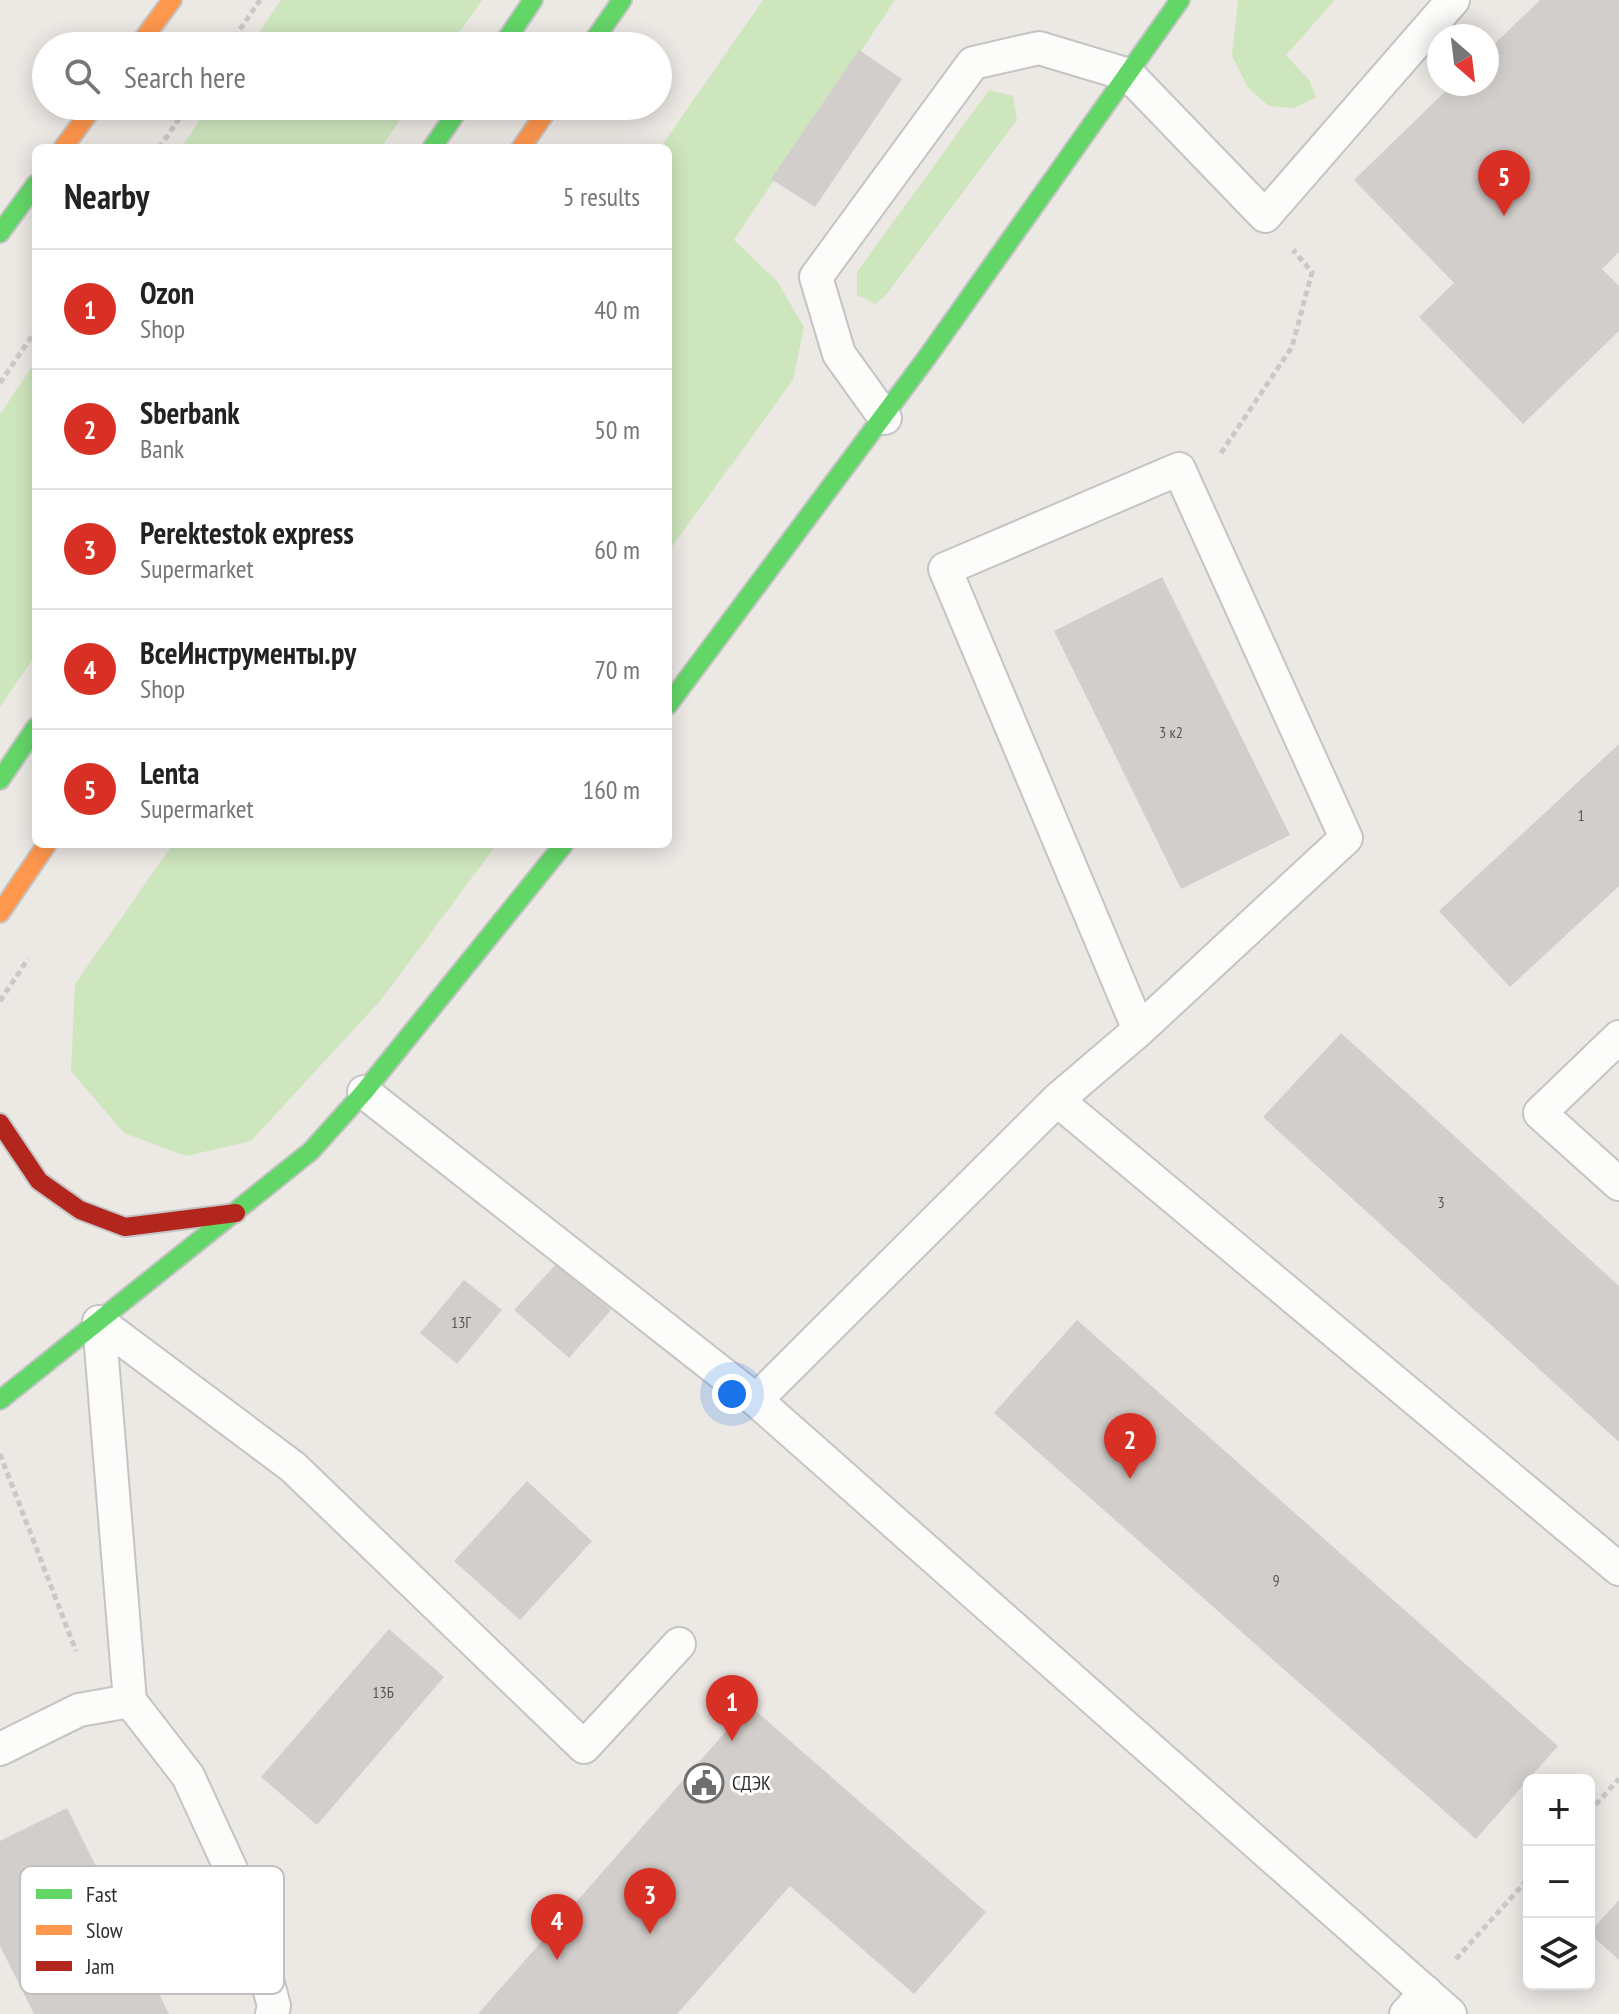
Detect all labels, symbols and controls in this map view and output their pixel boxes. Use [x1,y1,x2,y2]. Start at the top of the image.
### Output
north arrow [1427,24,1499,96]
search box [32,32,672,120]
icon: search [60,54,104,98]
text: Search here [124,57,246,96]
pin: 5 [1478,150,1530,216]
text: Nearby [64,174,149,218]
text: 5 results [563,180,640,213]
text: Ozon [140,273,194,312]
text: 1 [84,293,96,326]
text: 40 m [594,293,640,326]
text: Shop [140,312,185,345]
text: Sberbank [140,393,240,432]
text: 2 [84,413,96,446]
text: 50 m [594,413,640,446]
text: Bank [140,432,184,465]
text: Perektestok express [140,513,354,552]
text: 3 [84,533,96,566]
text: 60 m [594,533,640,566]
text: Supermarket [140,552,254,585]
text: ВсеИнструменты.ру [140,633,356,672]
text: 4 [84,653,96,686]
text: 70 m [594,653,640,686]
text: Shop [140,672,185,705]
house number: 3 к2 [1159,722,1183,742]
text: Lenta [140,753,199,792]
text: 5 [84,773,96,806]
text: 160 m [582,773,640,806]
text: Supermarket [140,792,254,825]
house number: 1 [1577,805,1585,825]
house number: 3 [1437,1192,1445,1212]
house number: 13Г [451,1312,471,1332]
your location [712,1374,752,1414]
pin: 2 [1104,1413,1156,1479]
house number: 9 [1272,1570,1280,1590]
pin: 1 [706,1675,758,1741]
house number: 13Б [372,1682,394,1702]
public building icon: СДЭК [683,1762,725,1804]
place label: СДЭК [732,1770,771,1796]
map controls [1523,1774,1595,1990]
button: + [1523,1774,1595,1846]
button: − [1523,1846,1595,1918]
legend [20,1866,284,1994]
pin: 3 [624,1868,676,1934]
text: Fast [86,1880,117,1908]
pin: 4 [531,1894,583,1960]
text: Slow [86,1916,123,1944]
button: layers [1523,1918,1595,1990]
text: Jam [85,1952,114,1980]

